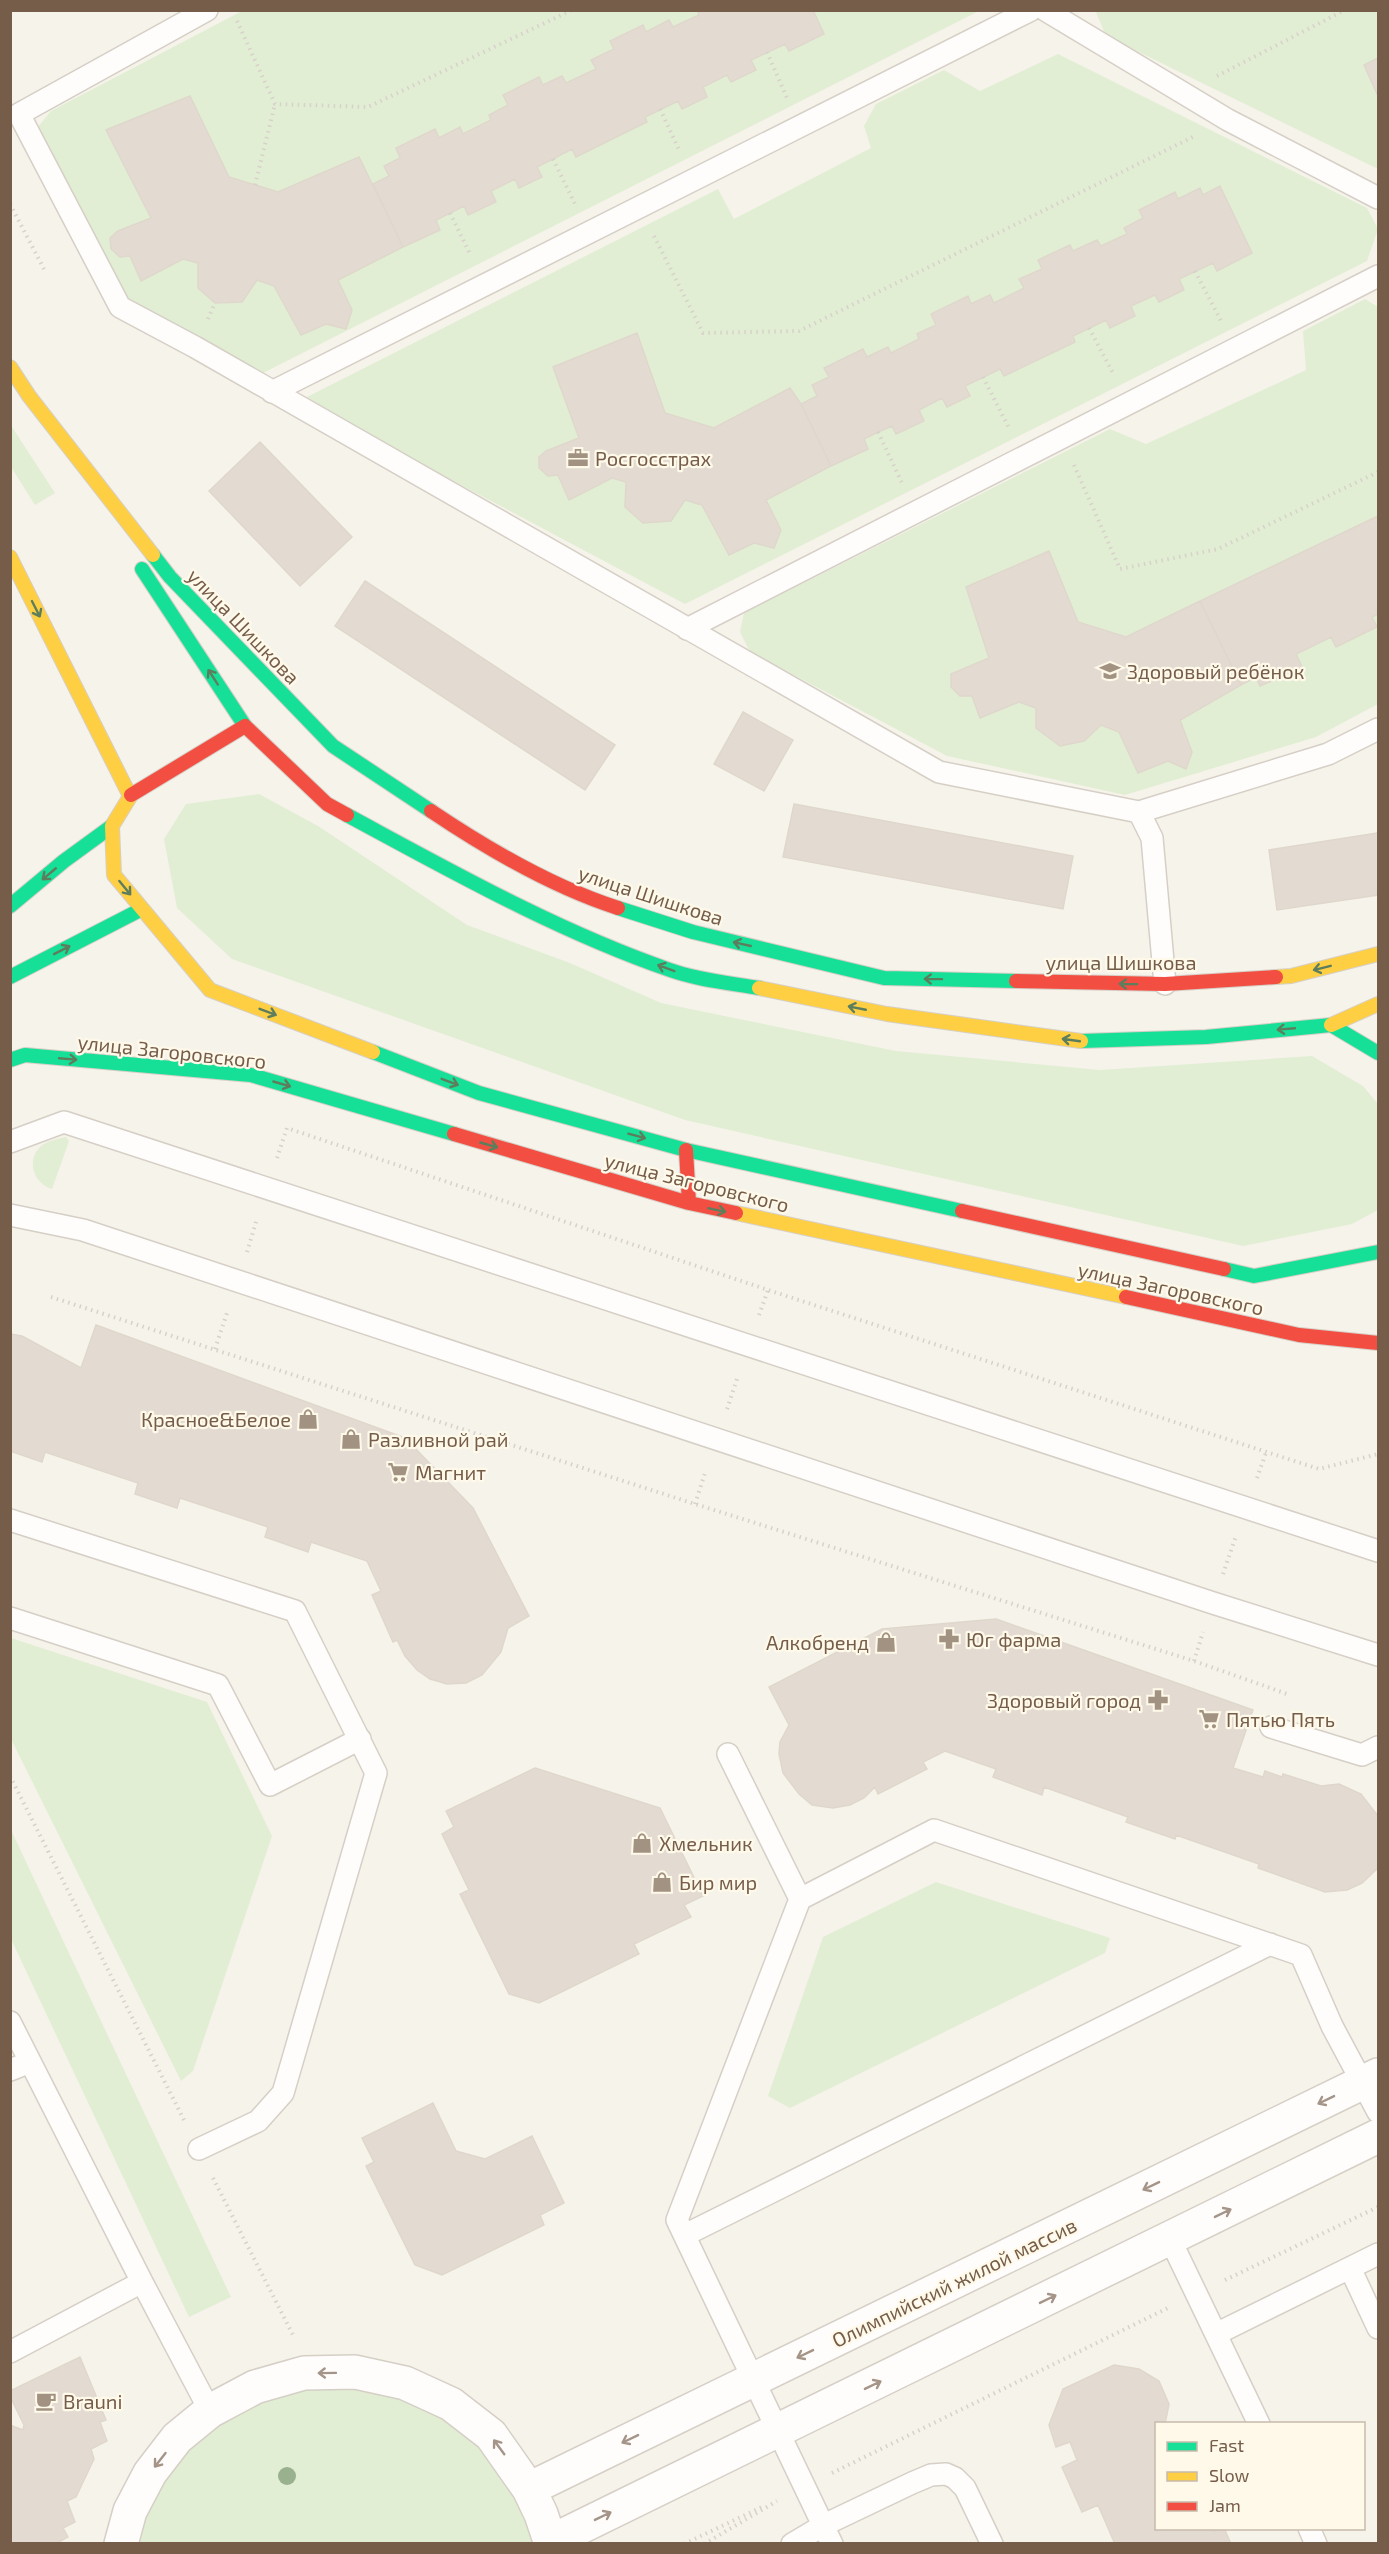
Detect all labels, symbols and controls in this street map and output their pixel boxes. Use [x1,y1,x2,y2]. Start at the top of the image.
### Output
office icon: Росгосстрах [566,446,590,470]
place label: Росгосстрах [595,446,711,470]
street label: улица Шишкова [182,563,305,689]
one-way arrow [31,600,42,618]
school or university icon: Здоровый ребёнок [1098,659,1122,683]
place label: Здоровый ребёнок [1127,659,1305,683]
one-way arrow [206,669,218,686]
street label: улица Шишкова [575,860,726,931]
one-way arrow [42,867,57,881]
one-way arrow [118,880,132,895]
one-way arrow [733,938,752,950]
one-way arrow [53,944,71,955]
street label: улица Шишкова [1046,950,1196,975]
one-way arrow [657,962,676,973]
one-way arrow [1313,962,1332,974]
one-way arrow [924,973,944,985]
one-way arrow [1119,978,1139,989]
one-way arrow [848,1002,867,1013]
one-way arrow [258,1007,277,1018]
one-way arrow [1277,1024,1296,1035]
street label: улица Загоровского [76,1029,267,1074]
one-way arrow [1061,1034,1081,1045]
one-way arrow [58,1054,78,1065]
one-way arrow [440,1077,459,1088]
one-way arrow [272,1079,291,1090]
one-way arrow [627,1131,646,1142]
one-way arrow [479,1140,498,1151]
street label: улица Загоровского [602,1147,792,1218]
one-way arrow [708,1204,727,1216]
street label: улица Загоровского [1076,1257,1266,1320]
place label: Красное&Белое [141,1407,291,1431]
shop icon: Красное&Белое [296,1407,320,1431]
shop icon: Разливной рай [339,1427,363,1451]
place label: Разливной рай [368,1427,509,1451]
supermarket icon: Магнит [386,1460,410,1484]
place label: Магнит [415,1460,486,1484]
pharmacy icon: Юг фарма [937,1627,961,1651]
place label: Юг фарма [966,1627,1061,1651]
place label: Алкобренд [766,1630,869,1654]
shop icon: Алкобренд [874,1630,898,1654]
place label: Здоровый город [987,1688,1141,1712]
pharmacy icon: Здоровый город [1146,1688,1170,1712]
supermarket icon: Пятью Пять [1197,1707,1221,1731]
place label: Пятью Пять [1226,1707,1335,1731]
shop icon: Хмельник [630,1831,654,1855]
place label: Хмельник [659,1831,753,1855]
shop icon: Бир мир [650,1870,674,1894]
place label: Бир мир [679,1870,757,1894]
one-way arrow [1317,2095,1335,2107]
one-way arrow [1142,2180,1160,2192]
one-way arrow [1213,2206,1231,2218]
street label: Олимпийский жилой массив [828,2212,1080,2352]
one-way arrow [1038,2292,1056,2304]
one-way arrow [797,2349,815,2360]
one-way arrow [317,2367,337,2379]
one-way arrow [863,2378,881,2390]
cafe icon: Brauni [34,2389,58,2413]
place label: Brauni [63,2389,122,2413]
legend [1155,2422,1365,2530]
one-way arrow [622,2434,640,2446]
text: Fast [1209,2434,1244,2456]
one-way arrow [493,2440,505,2456]
one-way arrow [154,2451,167,2467]
text: Slow [1209,2464,1250,2486]
text: Jam [1209,2494,1241,2516]
one-way arrow [593,2510,611,2522]

